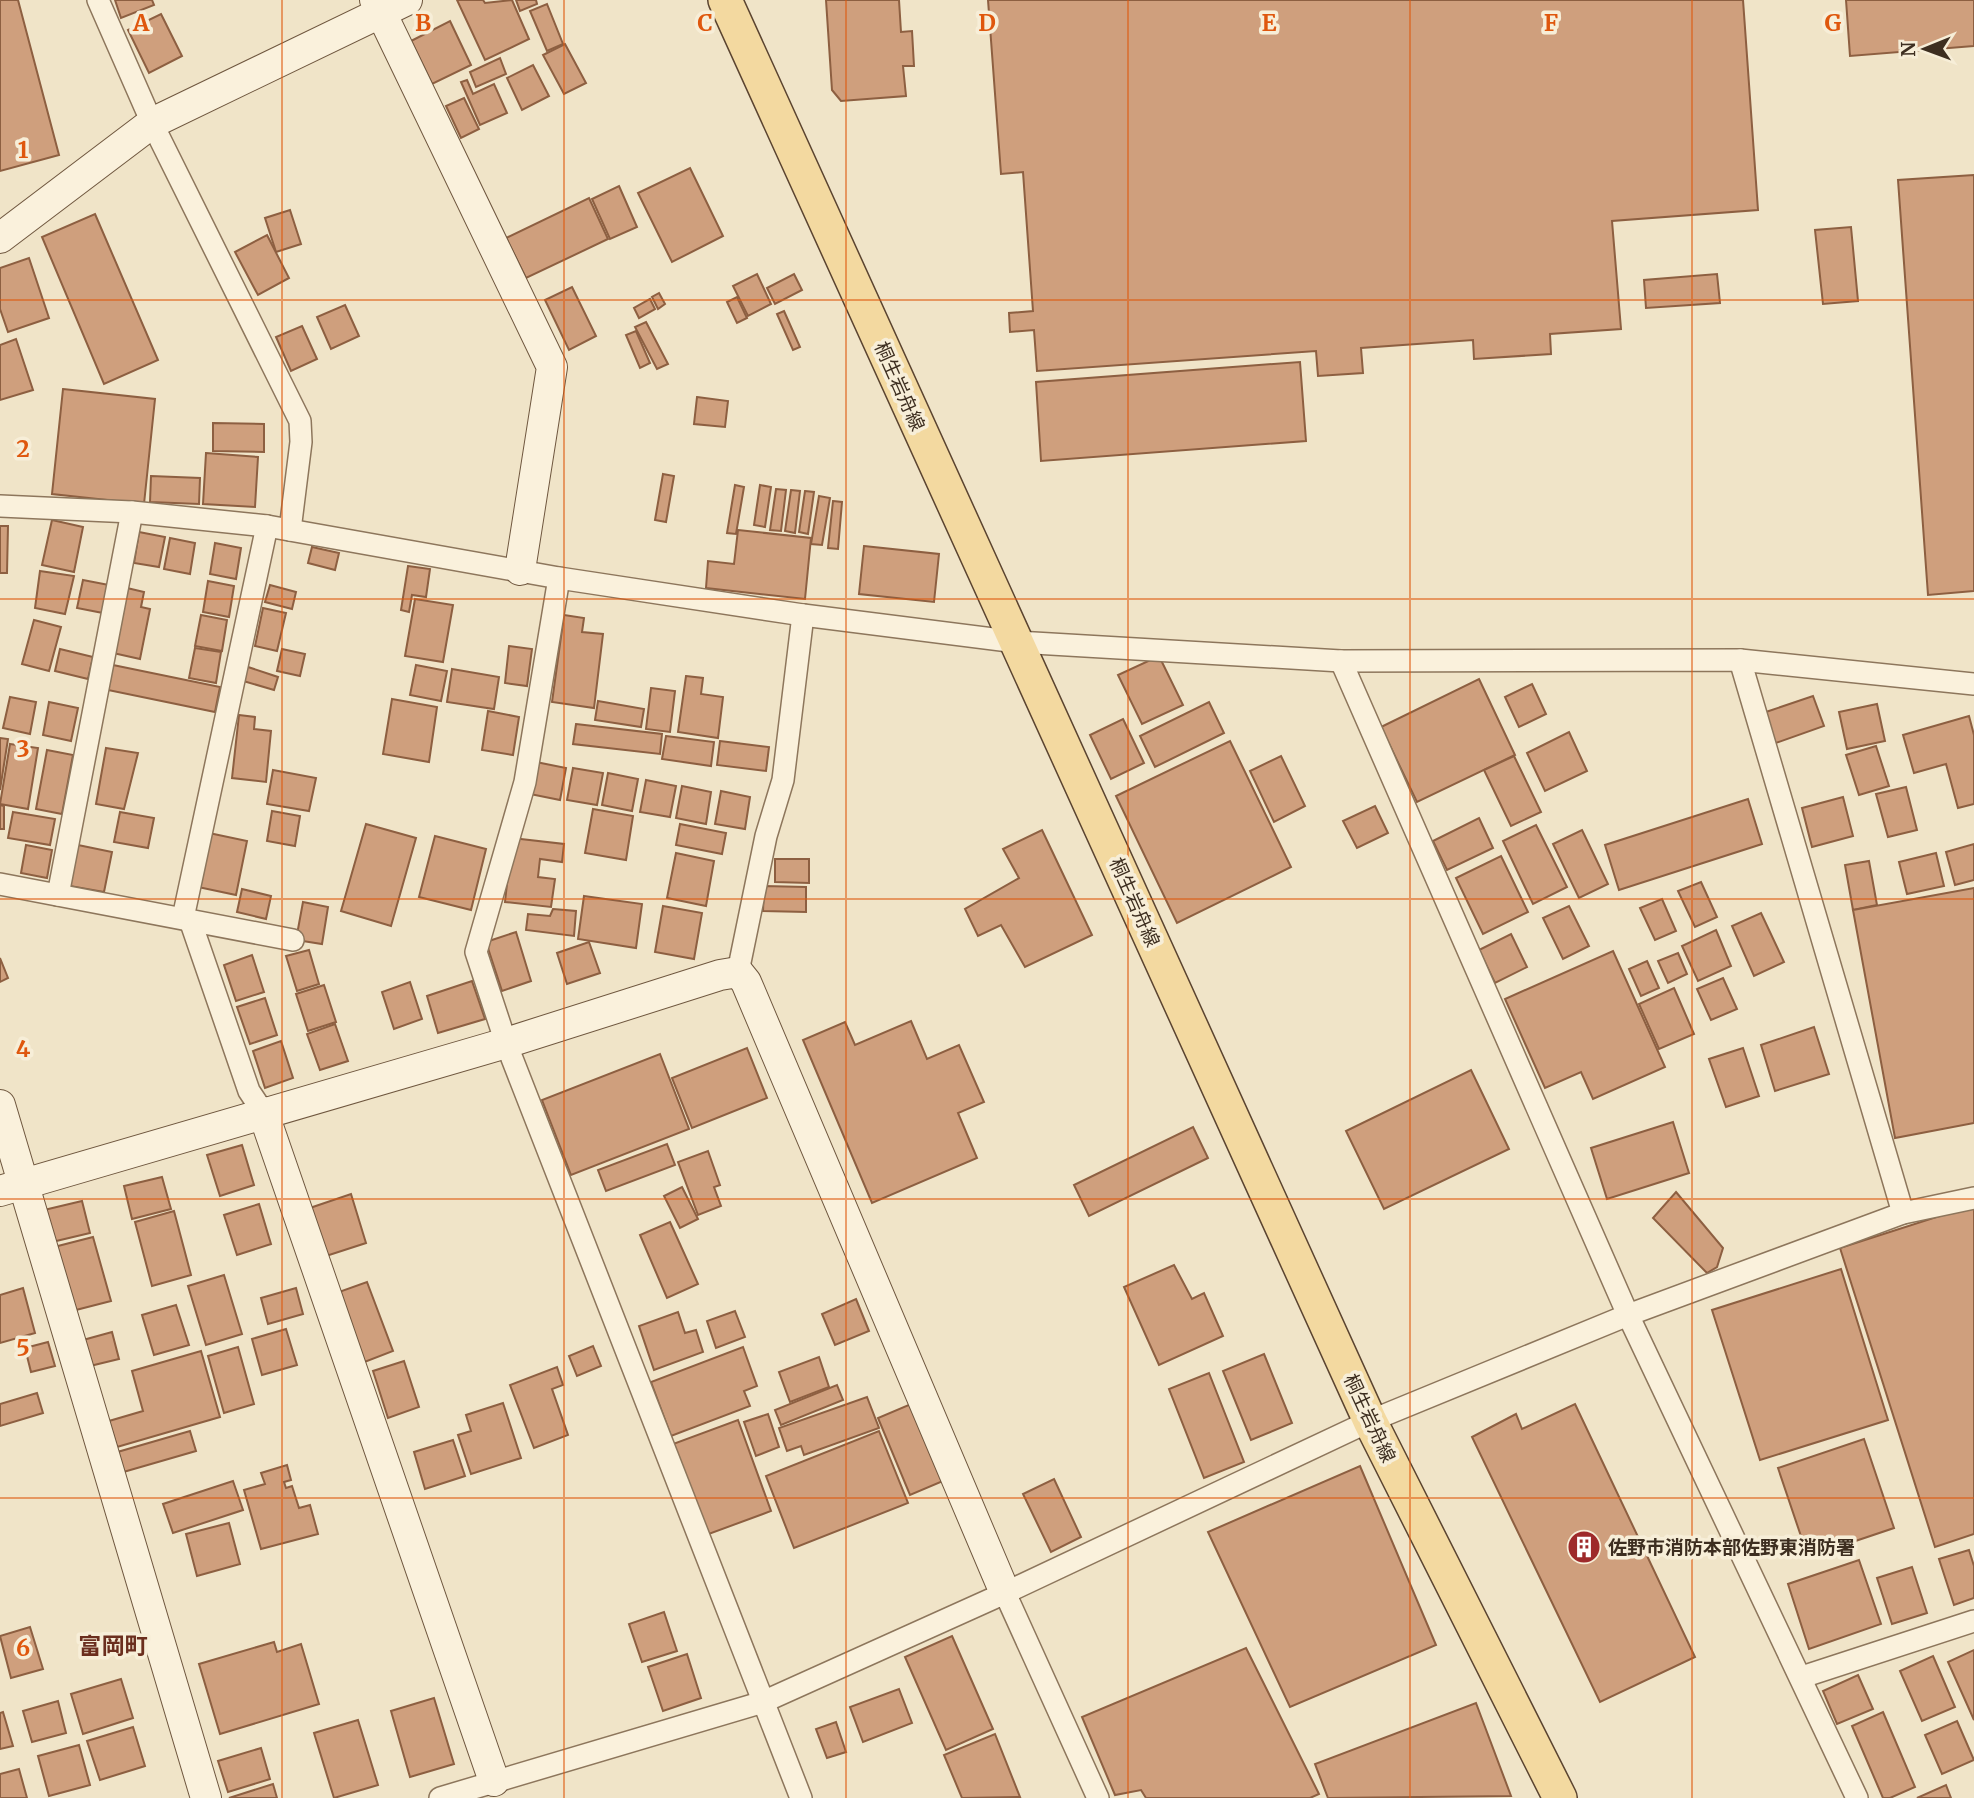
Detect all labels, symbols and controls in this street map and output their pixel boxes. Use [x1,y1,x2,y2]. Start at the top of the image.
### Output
text: A [132,8,150,37]
text: B [415,8,431,37]
text: C [697,8,713,37]
text: D [978,8,996,37]
text: E [1261,8,1277,37]
text: F [1544,8,1558,37]
text: G [1825,8,1842,37]
north arrow [1890,14,1960,84]
text: N [1896,42,1920,57]
text: 1 [18,135,29,164]
street label: 桐生岩舟線 [870,338,930,434]
text: 2 [16,434,30,463]
text: 3 [16,734,30,763]
street label: 桐生岩舟線 [1105,854,1165,950]
text: 4 [16,1034,31,1063]
text: 5 [16,1333,30,1362]
street label: 桐生岩舟線 [1339,1370,1401,1466]
building icon: 佐野市消防本部佐野東消防署 [1565,1528,1603,1566]
place label: 佐野市消防本部佐野東消防署 [1608,1535,1855,1559]
district label: 富岡町 [79,1631,148,1660]
text: 6 [16,1633,30,1662]

